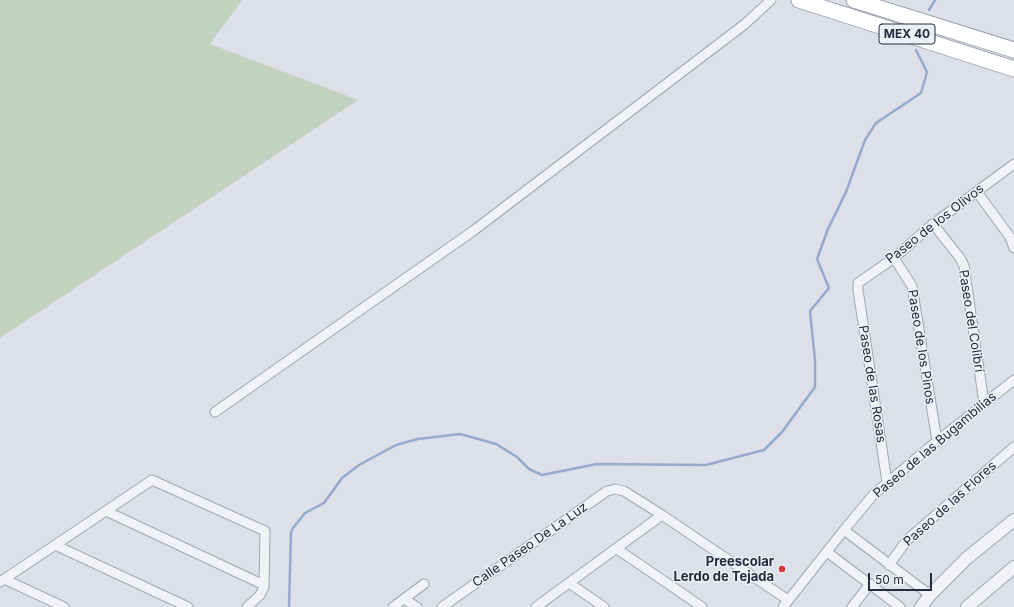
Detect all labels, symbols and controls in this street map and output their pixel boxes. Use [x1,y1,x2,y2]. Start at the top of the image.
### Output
road number: MEX 40 [879,24,935,44]
street label: Paseo de los Olivos [883,181,987,267]
street label: Paseo del Colibrí [955,269,987,373]
street label: Paseo de los Pinos [904,289,938,405]
street label: Paseo de las Rosas [855,324,889,444]
street label: Paseo de las Bugambilias [870,389,1000,501]
street label: Paseo de las Flores [900,458,1000,550]
street label: Calle Paseo De La Luz [469,499,591,591]
place label: Preescolar Lerdo de Tejada [673,554,774,585]
marker: Preescolar Lerdo de Tejada [777,564,787,574]
scale bar [870,565,934,591]
text: 50 m [875,572,904,587]

